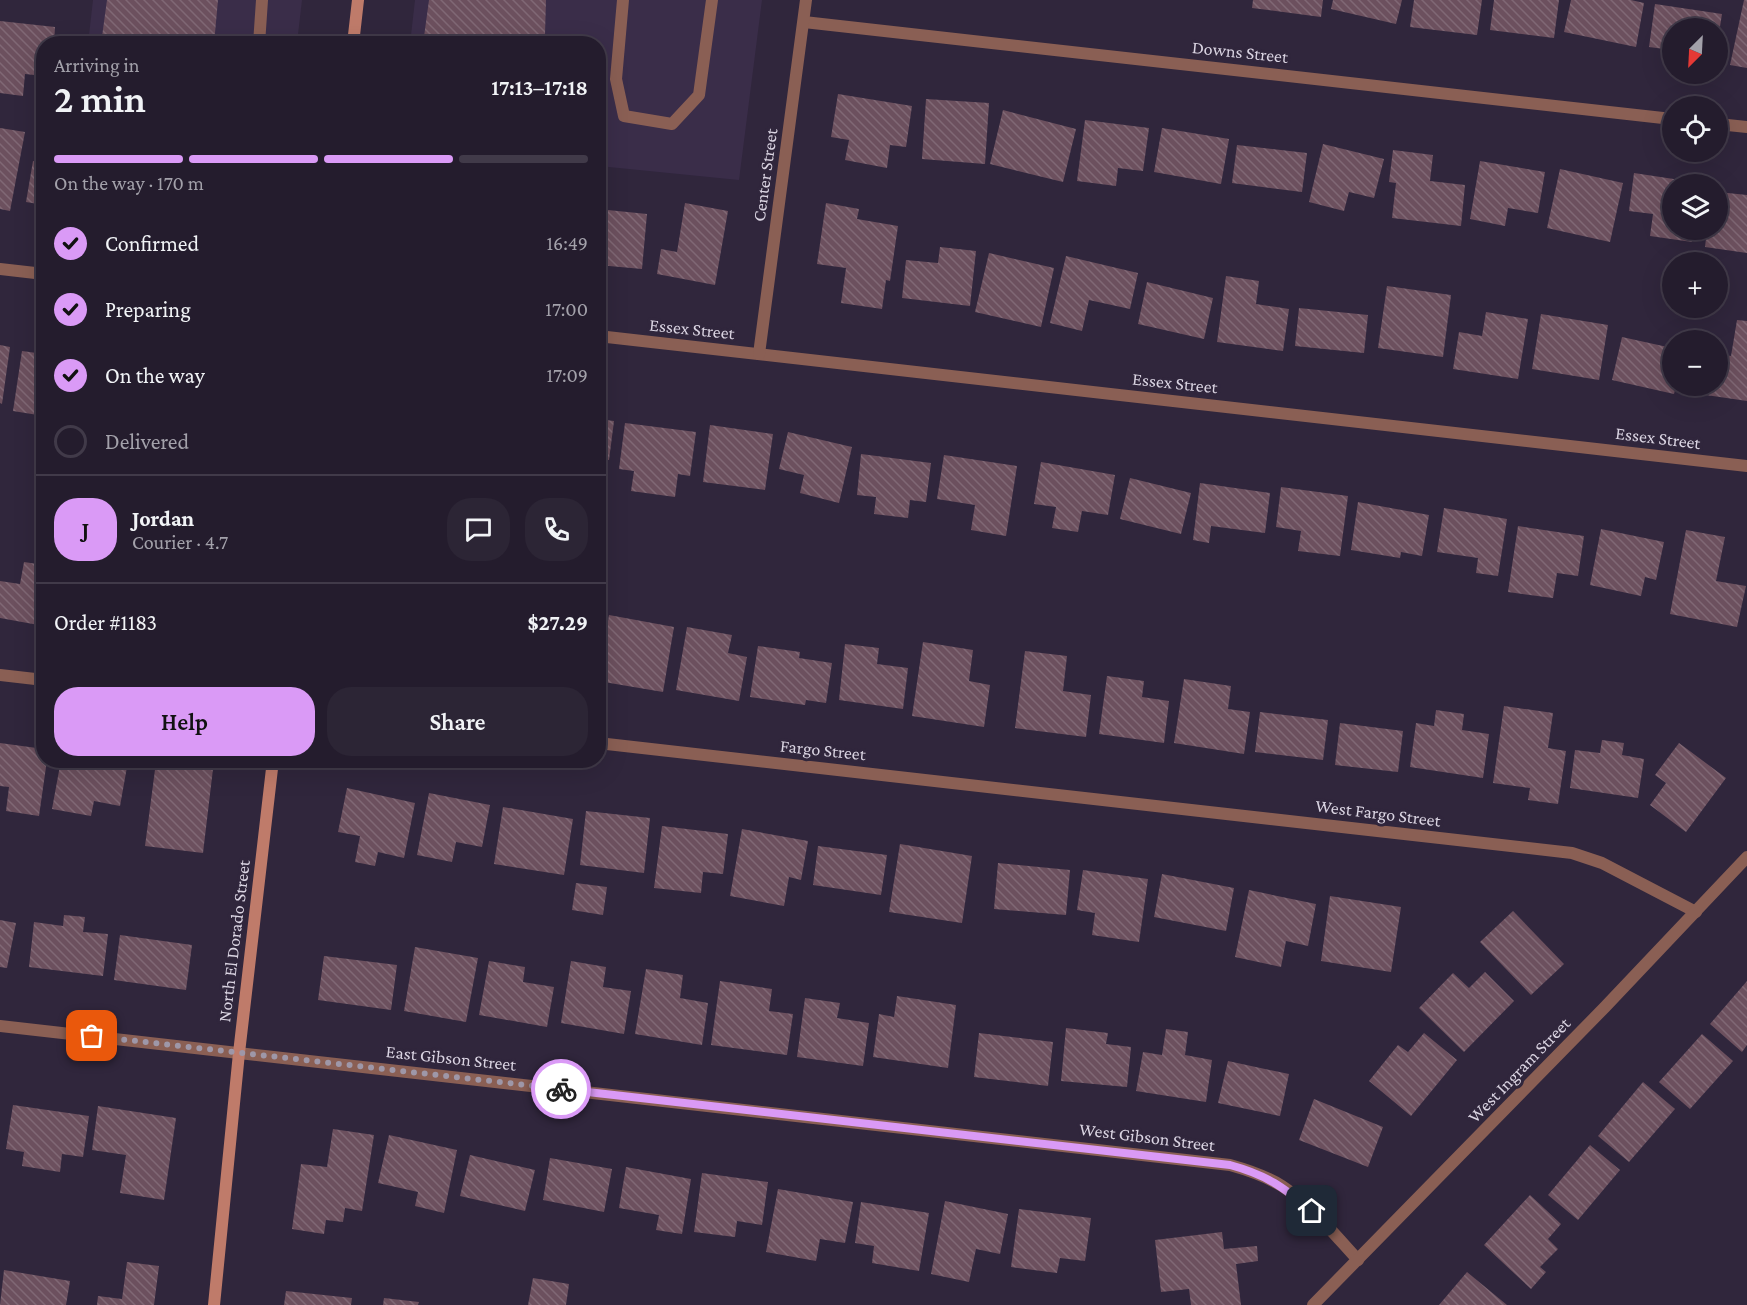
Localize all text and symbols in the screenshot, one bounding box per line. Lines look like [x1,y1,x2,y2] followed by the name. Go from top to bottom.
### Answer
[1662,18,1728,84] north arrow
[1662,18,1728,396] map controls
[1191,37,1290,67] street label: Downs Street
[54,54,139,76] text: Arriving in
[491,75,588,100] text: 17:13–17:18
[54,77,146,120] text: 2 min
[1662,96,1728,162] button: locate
[749,126,782,223] street label: Center Street
[54,172,204,194] text: On the way · 170 m
[1662,174,1728,240] button: layers
[54,227,87,260] icon: check
[105,231,199,256] text: Confirmed
[546,232,588,254] text: 16:49
[1662,252,1728,318] button: +
[54,293,87,326] icon: check
[105,297,191,322] text: Preparing
[545,298,588,320] text: 17:00
[648,315,737,344] street label: Essex Street
[1662,330,1728,396] button: −
[54,359,87,392] icon: check
[105,363,205,388] text: On the way
[546,364,588,386] text: 17:09
[1131,369,1220,398] street label: Essex Street
[1614,423,1703,453] street label: Essex Street
[105,429,189,454] text: Delivered
[447,498,510,561] button: chat
[525,498,588,561] button: phone
[132,506,194,531] text: Jordan
[82,517,89,542] text: J
[132,531,228,553] text: Courier · 4.7
[54,610,157,635] text: Order #1183
[527,610,588,635] text: $27.29
[54,687,315,756] button: Help
[327,687,588,756] button: Share
[779,736,868,765] street label: Fargo Street
[1314,795,1443,831] street label: West Fargo Street
[214,858,254,1023] street label: North El Dorado Street
[66,1010,117,1061] pin
[1464,1013,1575,1127] street label: West Ingram Street
[75,1019,108,1052] icon: bag
[385,1041,518,1075] street label: East Gibson Street
[531,1059,591,1119] courier
[545,1073,578,1106] icon: bike
[1078,1119,1217,1155] street label: West Gibson Street
[1286,1185,1337,1236] pin
[1295,1194,1328,1227] icon: home

